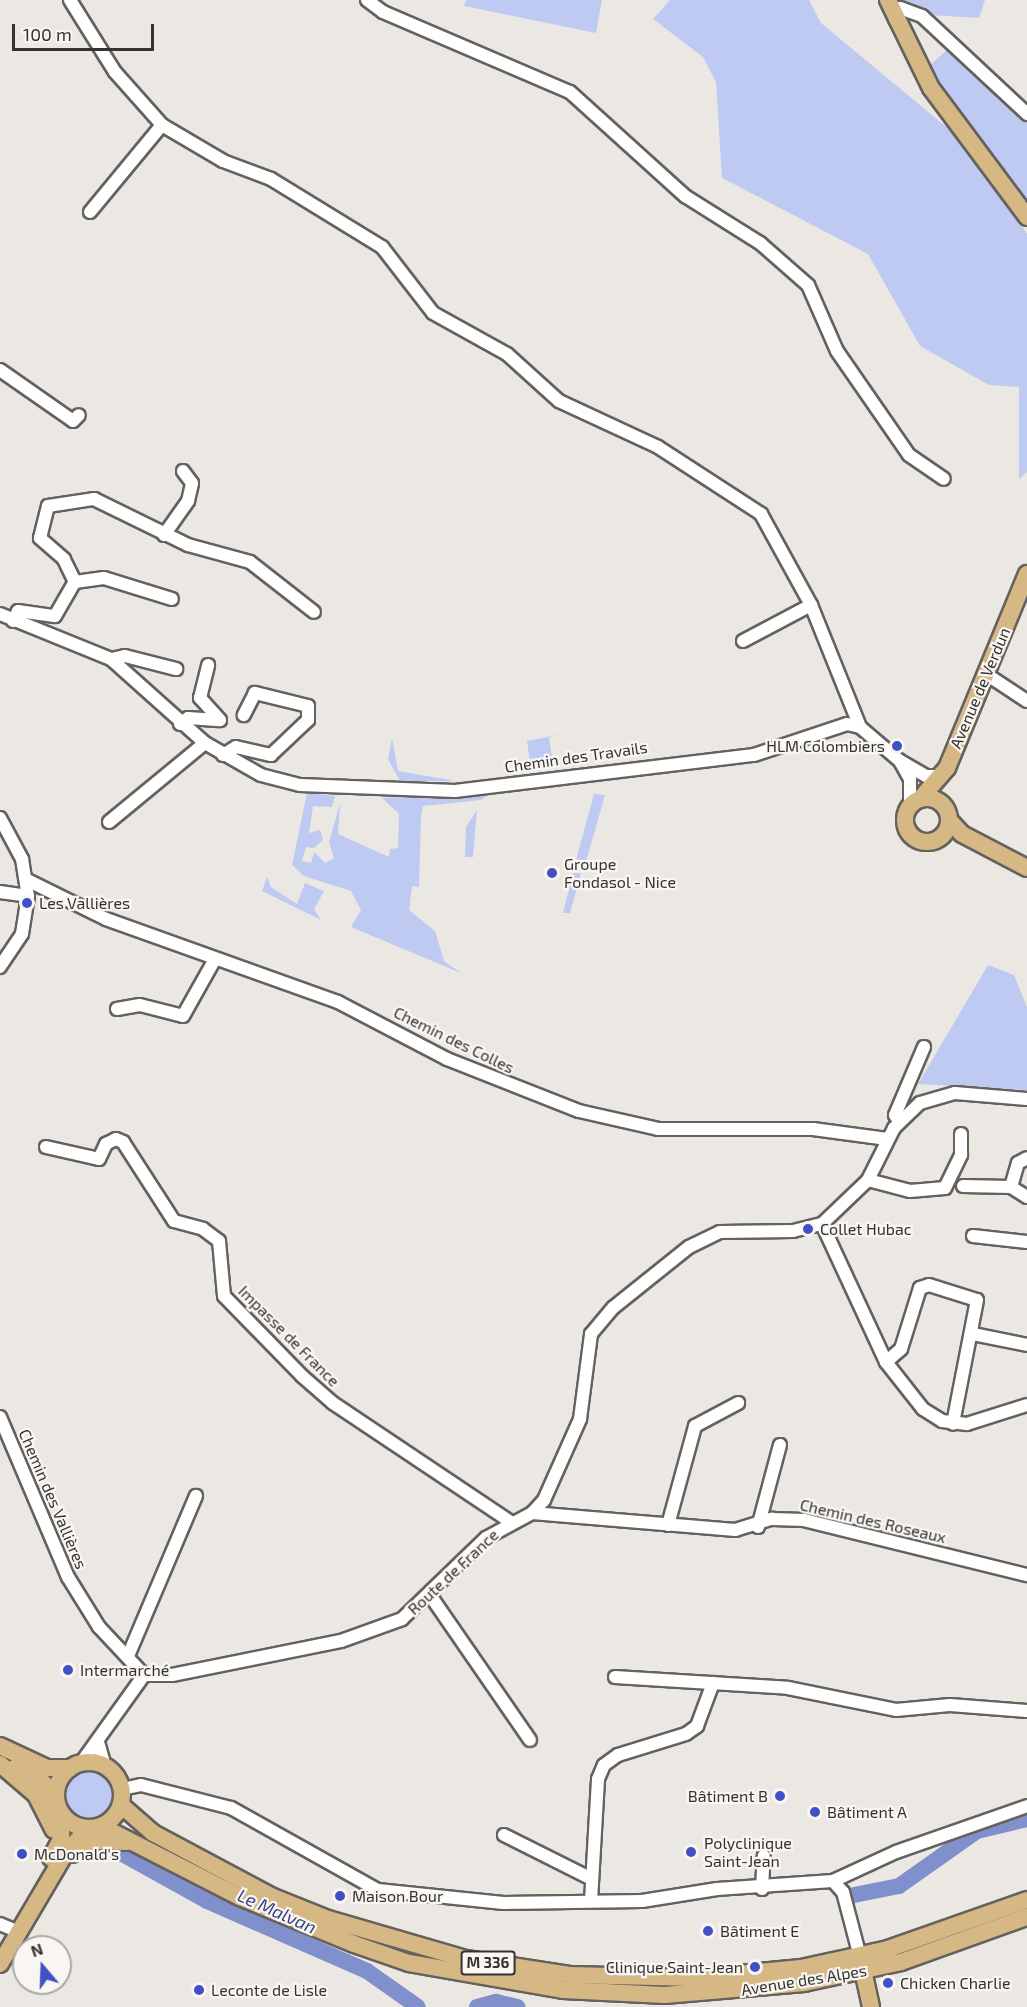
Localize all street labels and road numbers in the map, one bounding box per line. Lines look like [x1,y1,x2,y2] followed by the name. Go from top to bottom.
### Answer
[946,624,1014,752] street label: Avenue de Verdun
[503,737,649,777] street label: Chemin des Travails
[391,1002,517,1078] street label: Chemin des Colles
[234,1281,344,1391] street label: Impasse de France
[15,1426,91,1572] street label: Chemin des Vallières
[798,1495,948,1547] street label: Chemin des Roseaux
[404,1525,502,1619] street label: Route de France
[460,1951,516,1975] road number: M 336
[740,1961,868,1999] street label: Avenue des Alpes

